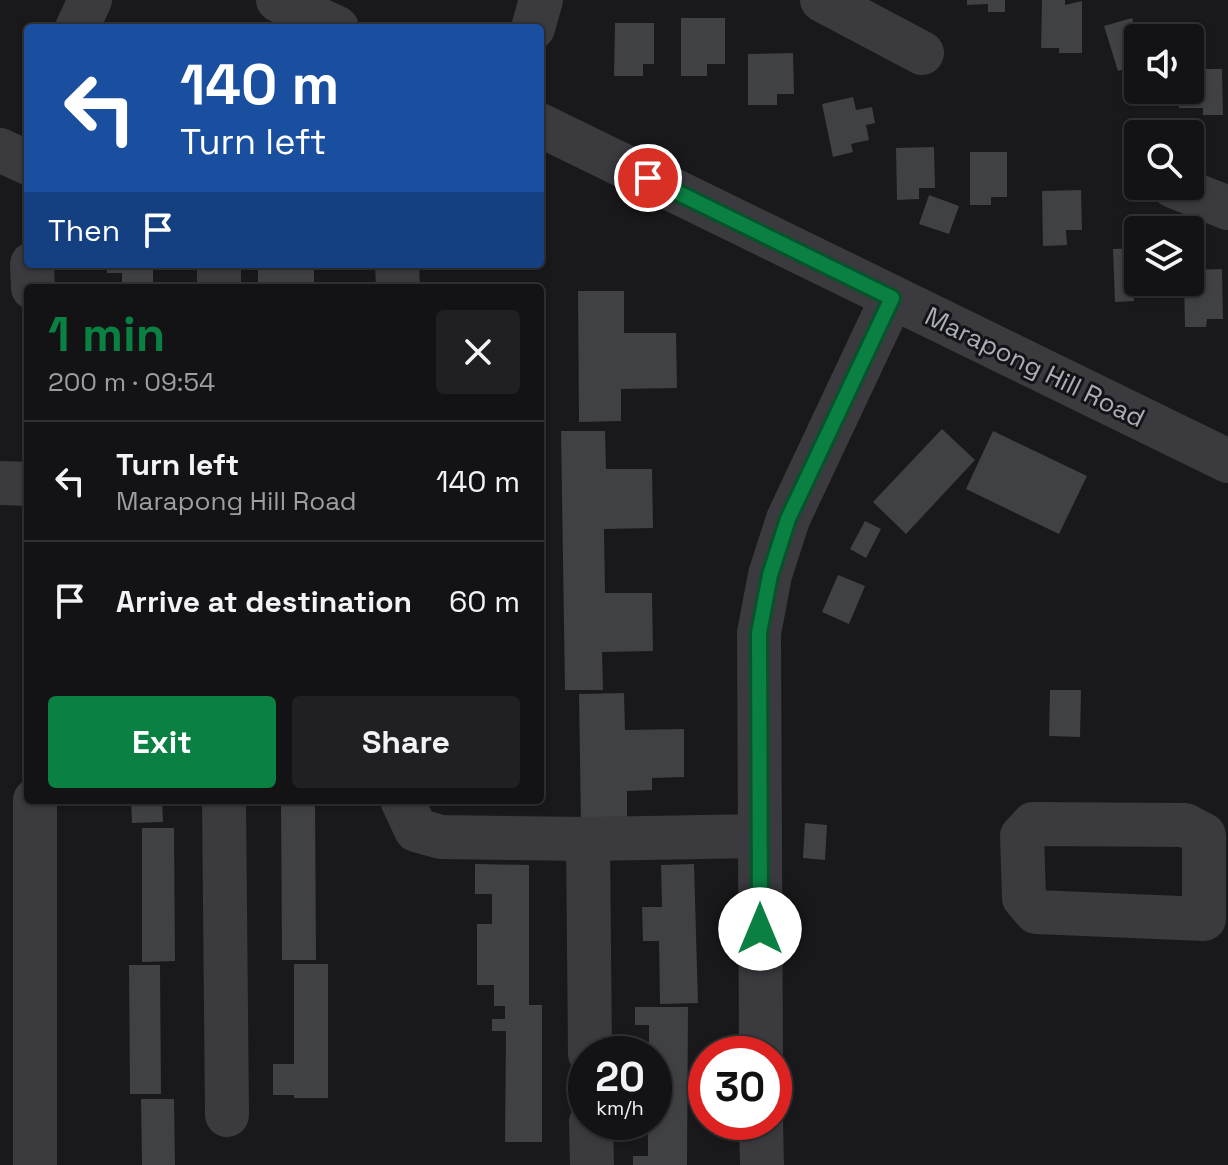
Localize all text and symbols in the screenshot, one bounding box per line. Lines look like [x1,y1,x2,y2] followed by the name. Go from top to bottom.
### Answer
[1124,24,1204,296] map controls
[1124,24,1204,104] button: sound
[180,49,339,120] text: 140 m
[48,56,152,160] icon: left
[180,119,327,165] text: Turn left
[1124,120,1204,200] button: search
[614,144,682,212] pin
[626,156,670,200] icon: arrive
[136,208,180,252] icon: arrive
[48,211,120,250] text: Then
[1124,216,1204,296] button: layers
[919,299,1151,435] street label: Marapong Hill Road
[48,304,165,365] text: 1 min
[436,310,520,394] button: close
[48,365,215,399] text: 200 m · 09:54
[116,445,239,484] text: Turn left
[48,459,92,503] icon: left
[436,462,520,501] text: 140 m
[116,484,357,518] text: Marapong Hill Road
[48,579,92,623] icon: arrive
[116,582,412,621] text: Arrive at destination
[449,582,520,621] text: 60 m
[48,696,276,788] button: Exit
[292,696,520,788] button: Share
[718,887,802,971] position arrow
[688,1036,792,1140] speed limit sign: 30
[595,1052,645,1103] text: 20
[596,1095,644,1121] text: km/h

